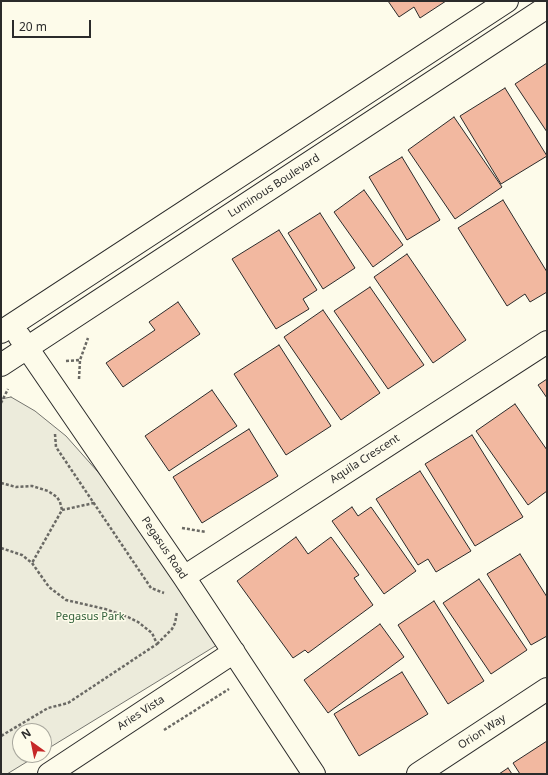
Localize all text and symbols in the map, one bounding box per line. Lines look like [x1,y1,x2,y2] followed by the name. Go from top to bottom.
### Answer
[14,12,93,38] scale bar
[19,18,47,35] text: 20 m
[226,152,322,220] street label: Luminous Boulevard
[328,432,402,486] street label: Aquila Crescent
[138,514,190,582] street label: Pegasus Road
[55,610,125,624] park label: Pegasus Park
[115,693,167,733] street label: Aries Vista
[456,712,508,752] street label: Orion Way
[12,723,52,763] north arrow
[18,725,34,742] text: N

